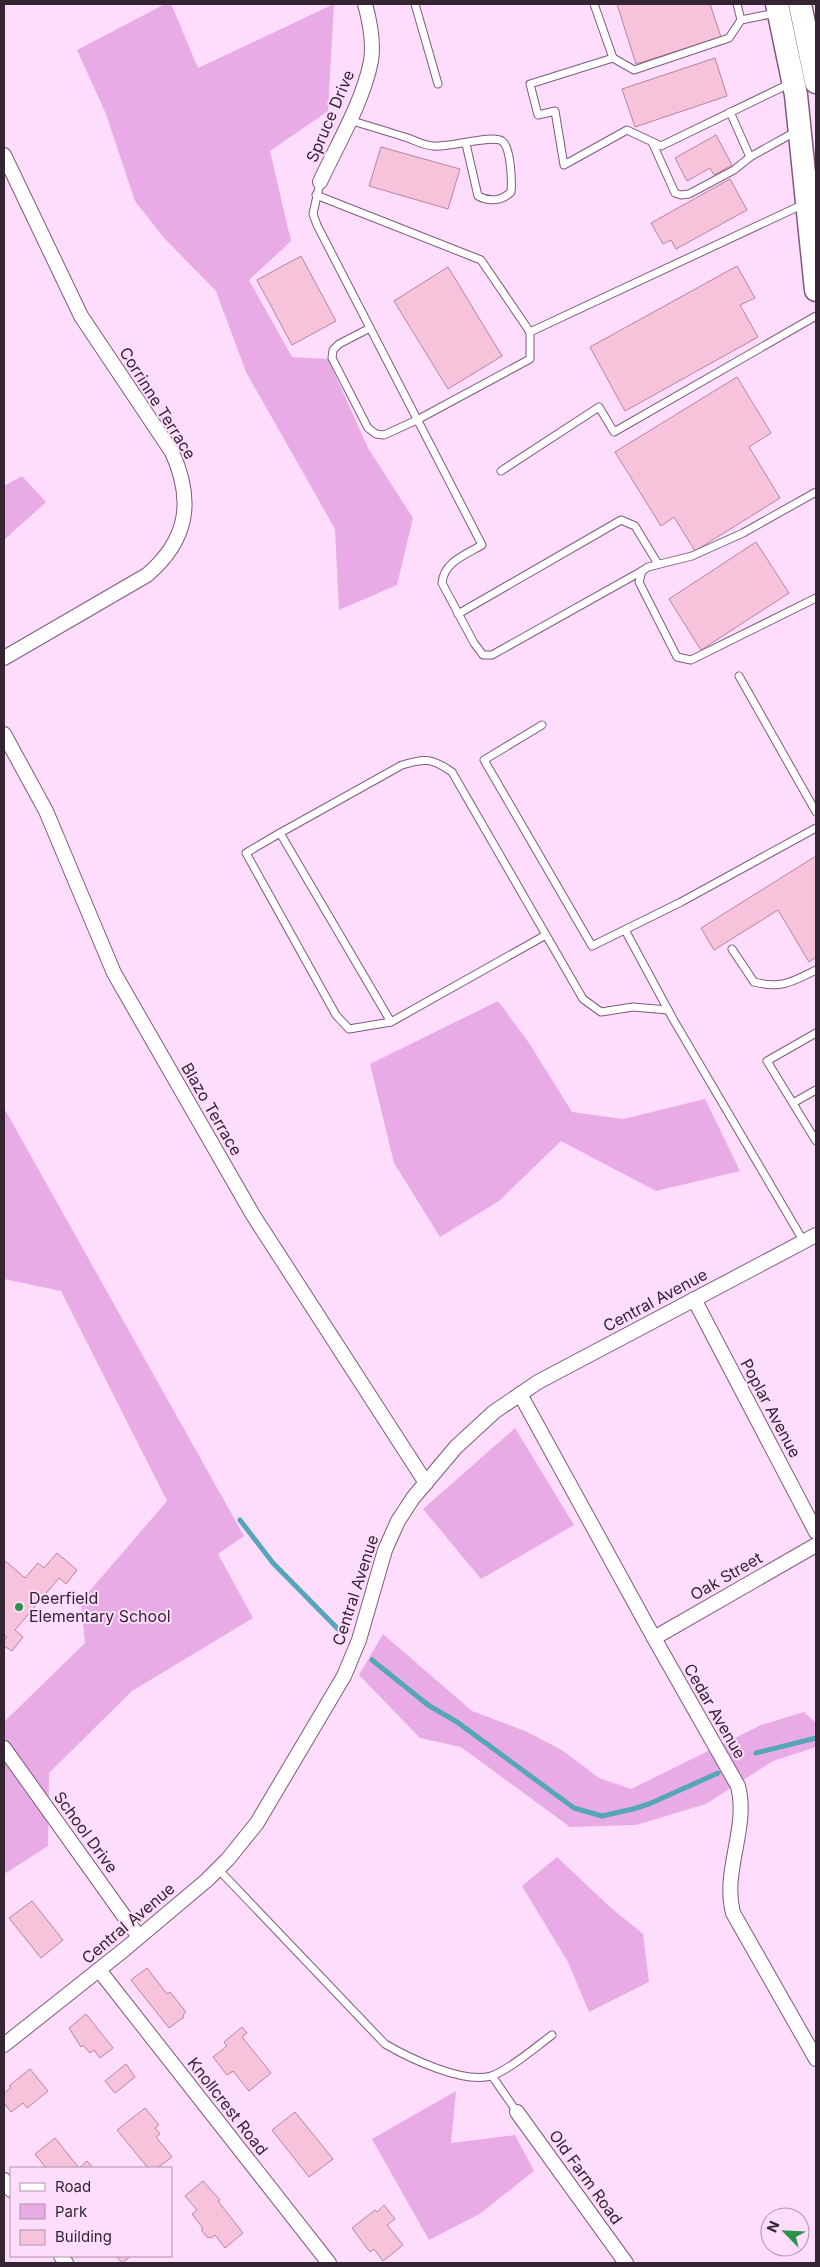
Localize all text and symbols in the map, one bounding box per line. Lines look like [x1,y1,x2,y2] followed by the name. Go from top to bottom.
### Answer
[302,67,358,165] street label: Spruce Drive
[115,343,201,463] street label: Corrinne Terrace
[177,1059,247,1159] street label: Blazo Terrace
[599,1264,711,1336] street label: Central Avenue
[737,1355,805,1461] street label: Poplar Avenue
[328,1532,382,1648] street label: Central Avenue
[687,1547,765,1605] street label: Oak Street
[29,1588,171,1626] place label: Deerfield Elementary School
[13,1601,25,1613] marker: Deerfield Elementary School
[680,1660,750,1762] street label: Cedar Avenue
[50,1787,122,1877] street label: School Drive
[77,1878,179,1968] street label: Central Avenue
[184,2053,272,2159] street label: Knollcrest Road
[545,2126,627,2228] street label: Old Farm Road
[10,2167,172,2257] legend
[55,2177,91,2196] text: Road
[55,2202,88,2221] text: Park
[760,2207,810,2257] north arrow
[763,2218,783,2235] text: N
[55,2227,112,2246] text: Building

